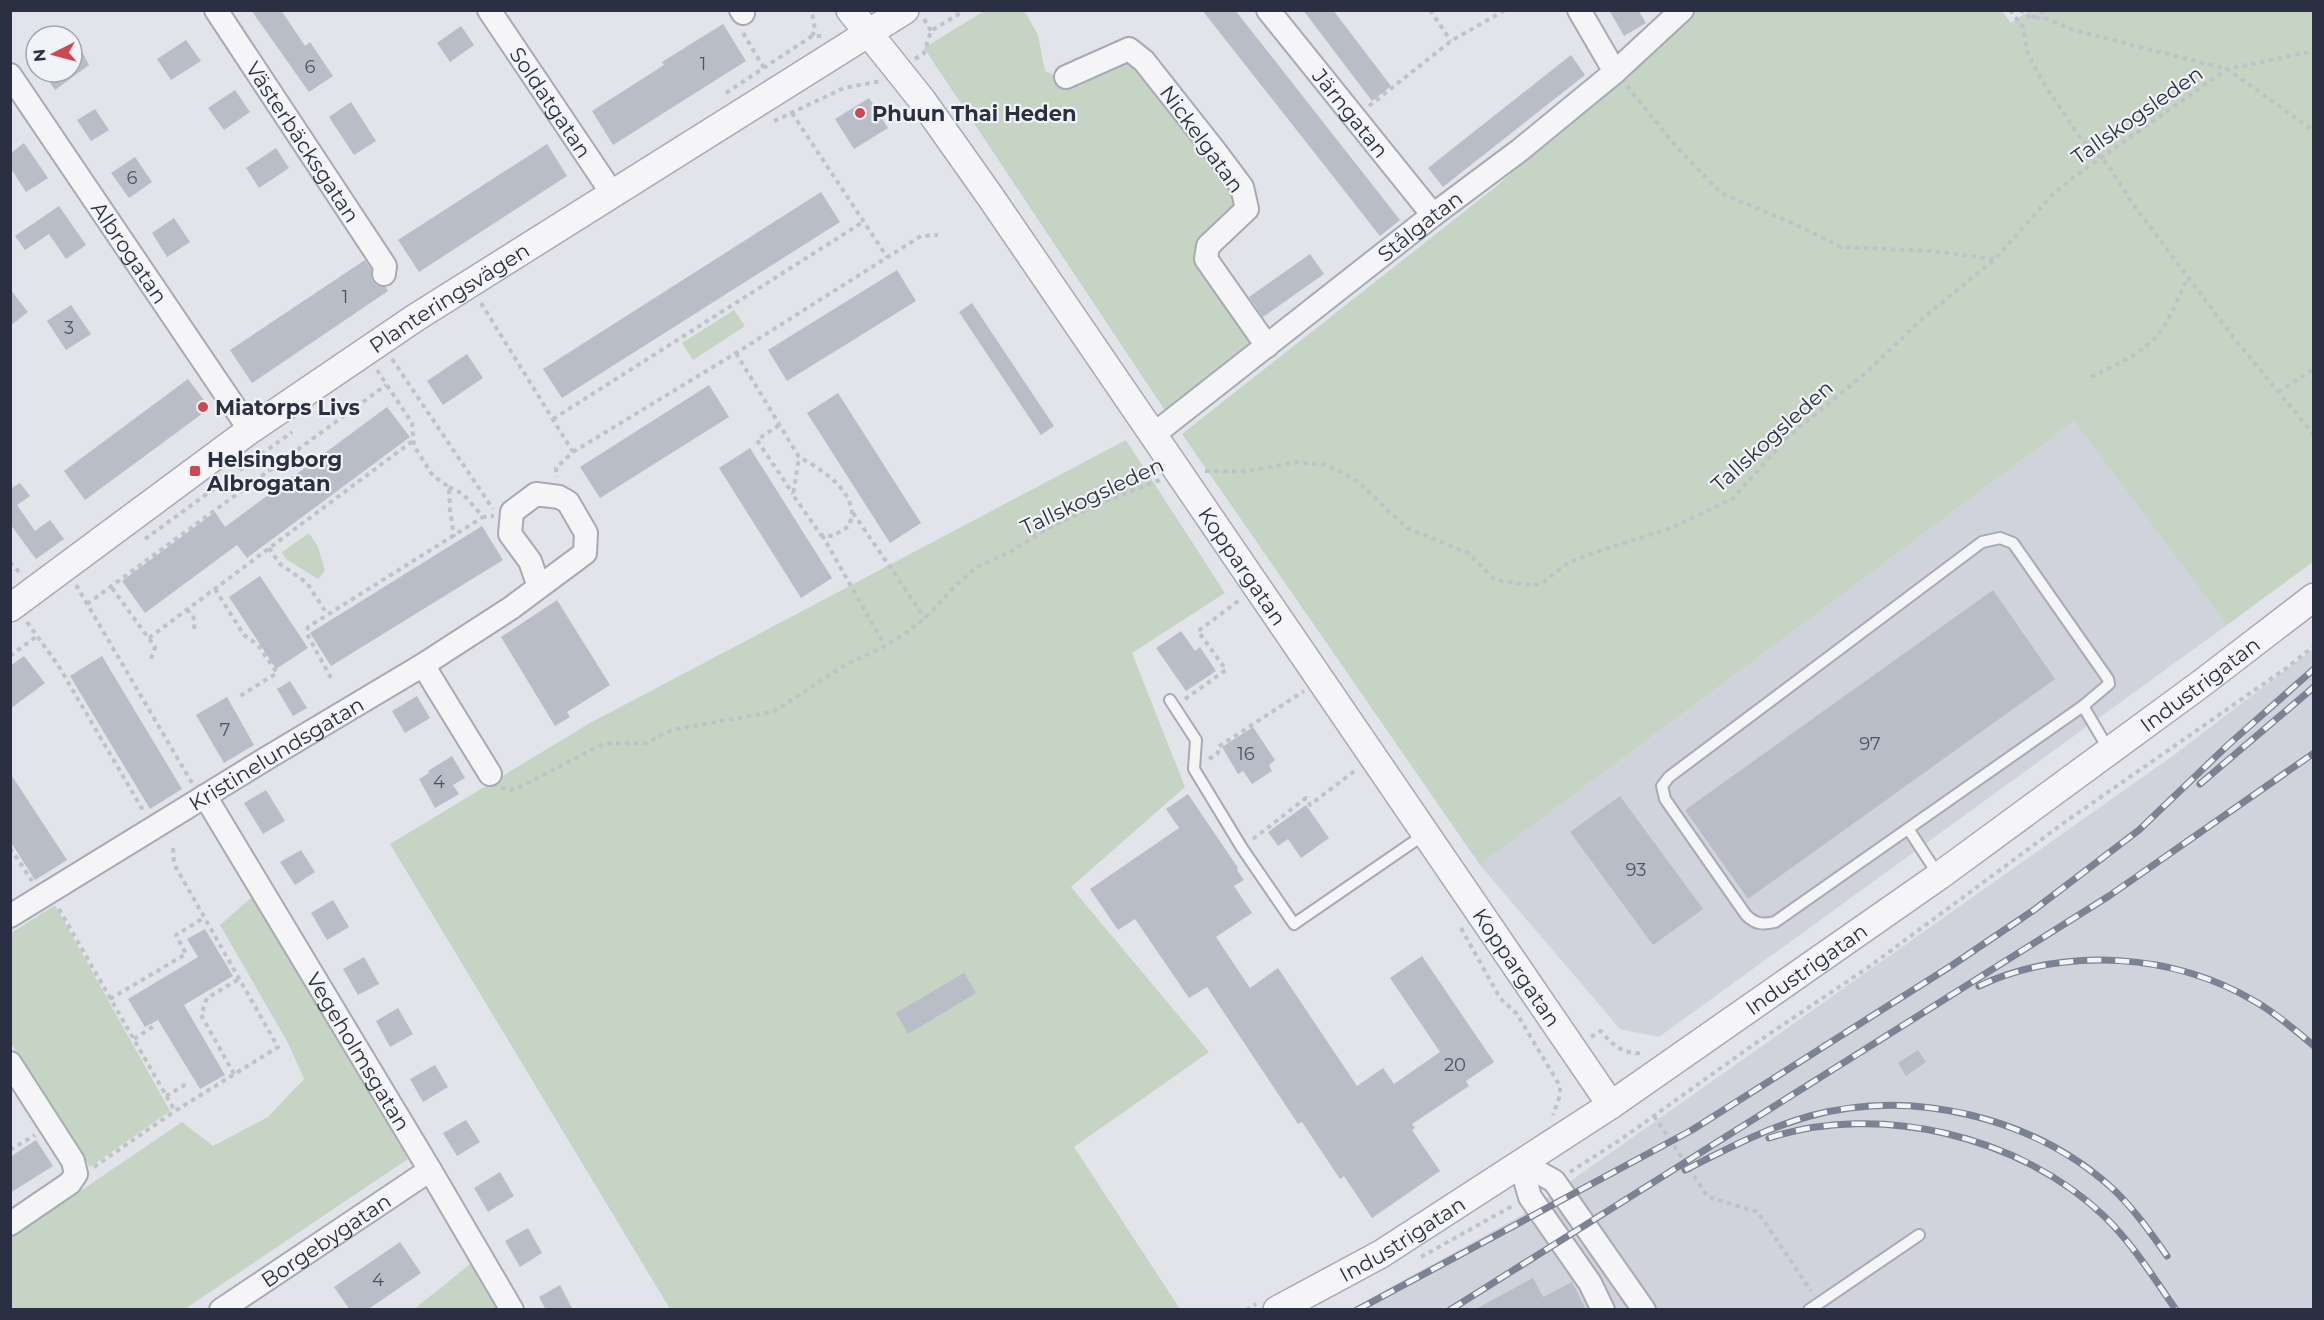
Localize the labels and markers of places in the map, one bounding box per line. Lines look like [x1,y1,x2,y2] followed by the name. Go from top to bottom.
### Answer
[872,101,1076,126] place label: Phuun Thai Heden
[853,106,867,120] marker: Phuun Thai Heden
[215,395,360,420] place label: Miatorps Livs
[196,400,210,414] marker: Miatorps Livs
[206,447,342,496] place label: Helsingborg Albrogatan
[188,464,202,478] marker: Helsingborg Albrogatan

